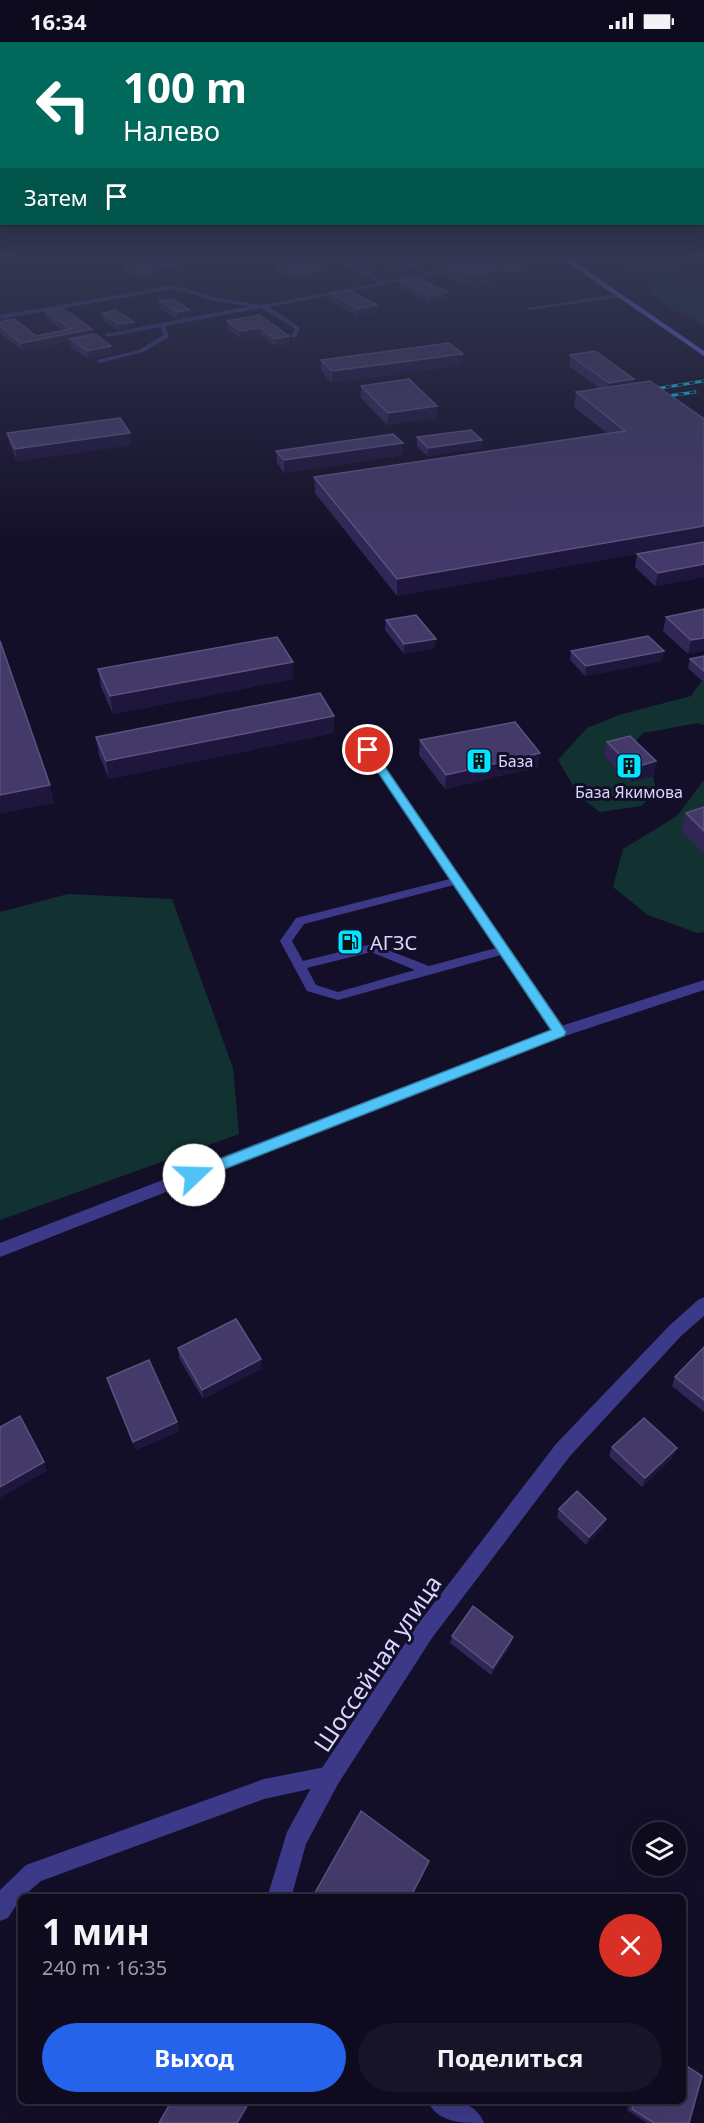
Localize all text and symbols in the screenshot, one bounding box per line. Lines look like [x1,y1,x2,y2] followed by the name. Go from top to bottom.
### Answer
[30,6,87,36] text: 16:34
[123,58,247,115] text: 100 m
[24,66,102,144] icon: left
[123,112,220,149] text: Налево
[100,180,133,213] icon: arrive
[24,182,88,212] text: Затем
[342,724,393,775] pin
[351,733,384,766] icon: arrive
[464,746,494,776] building icon: База
[498,750,533,772] place label: База
[614,751,644,781] building icon: База Якимова
[575,781,683,803] place label: База Якимова
[335,927,365,957] fuel station icon: АГЗС
[370,929,417,956] place label: АГЗС
[162,1143,226,1207] position arrow
[306,1568,448,1758] street label: Шоссейная улица
[632,1822,686,1876] map controls
[632,1822,686,1876] button: layers
[42,1907,150,1956] text: 1 мин
[599,1914,662,1977] button: close
[42,1954,167,1981] text: 240 m · 16:35
[42,2023,346,2092] button: Выход
[358,2023,662,2092] button: Поделиться

